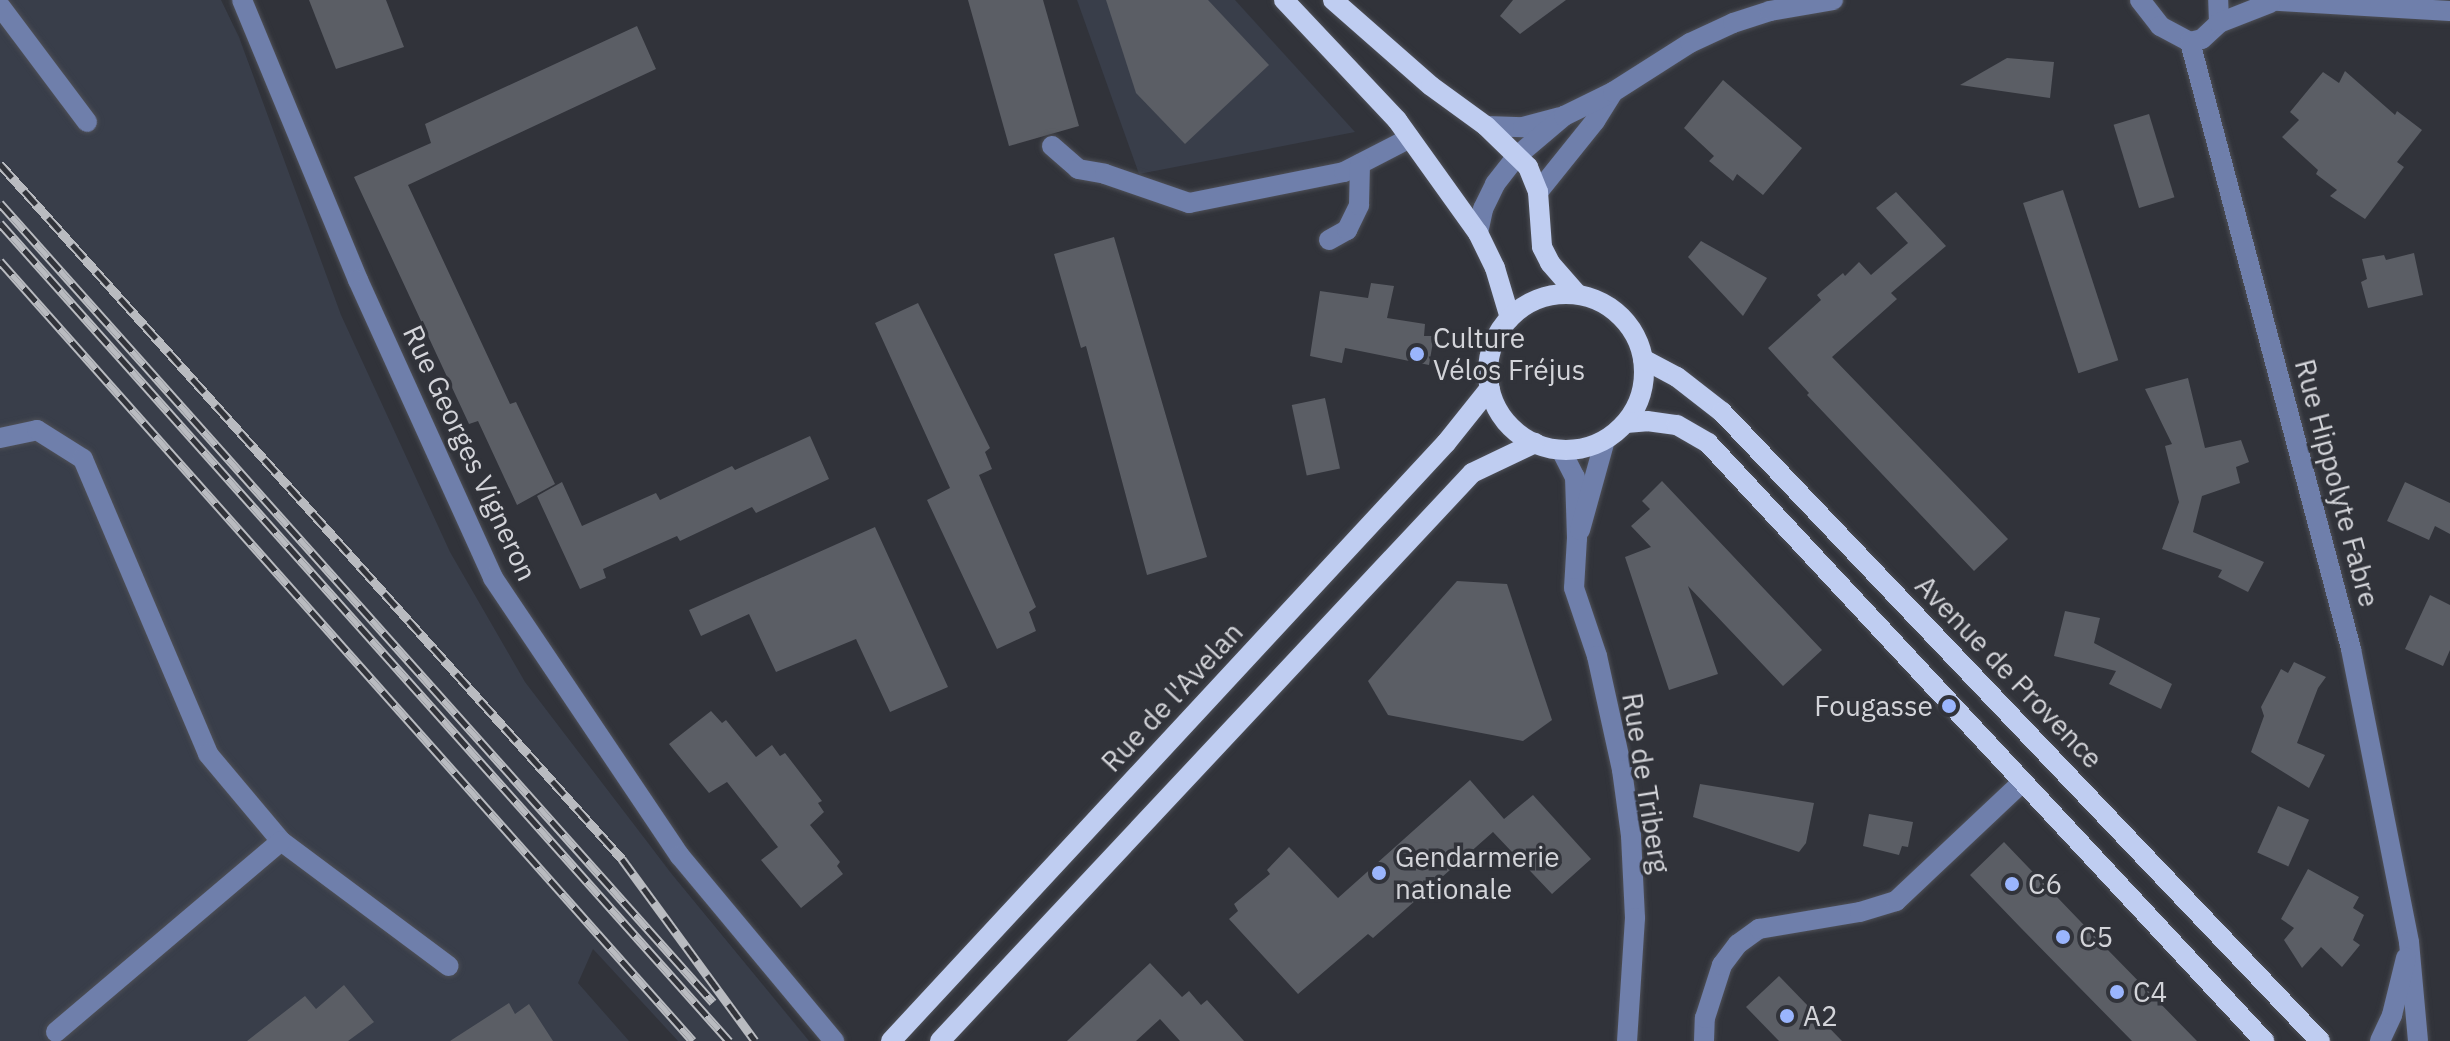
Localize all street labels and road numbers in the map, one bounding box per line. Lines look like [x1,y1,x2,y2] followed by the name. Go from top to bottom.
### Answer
[396,320,544,586] street label: Rue Georges Vigneron
[2288,355,2386,611] street label: Rue Hippolyte Fabre
[1908,569,2110,775] street label: Avenue de Provence
[1094,615,1250,779] street label: Rue de l'Avelan
[1615,690,1677,876] street label: Rue de Triberg

